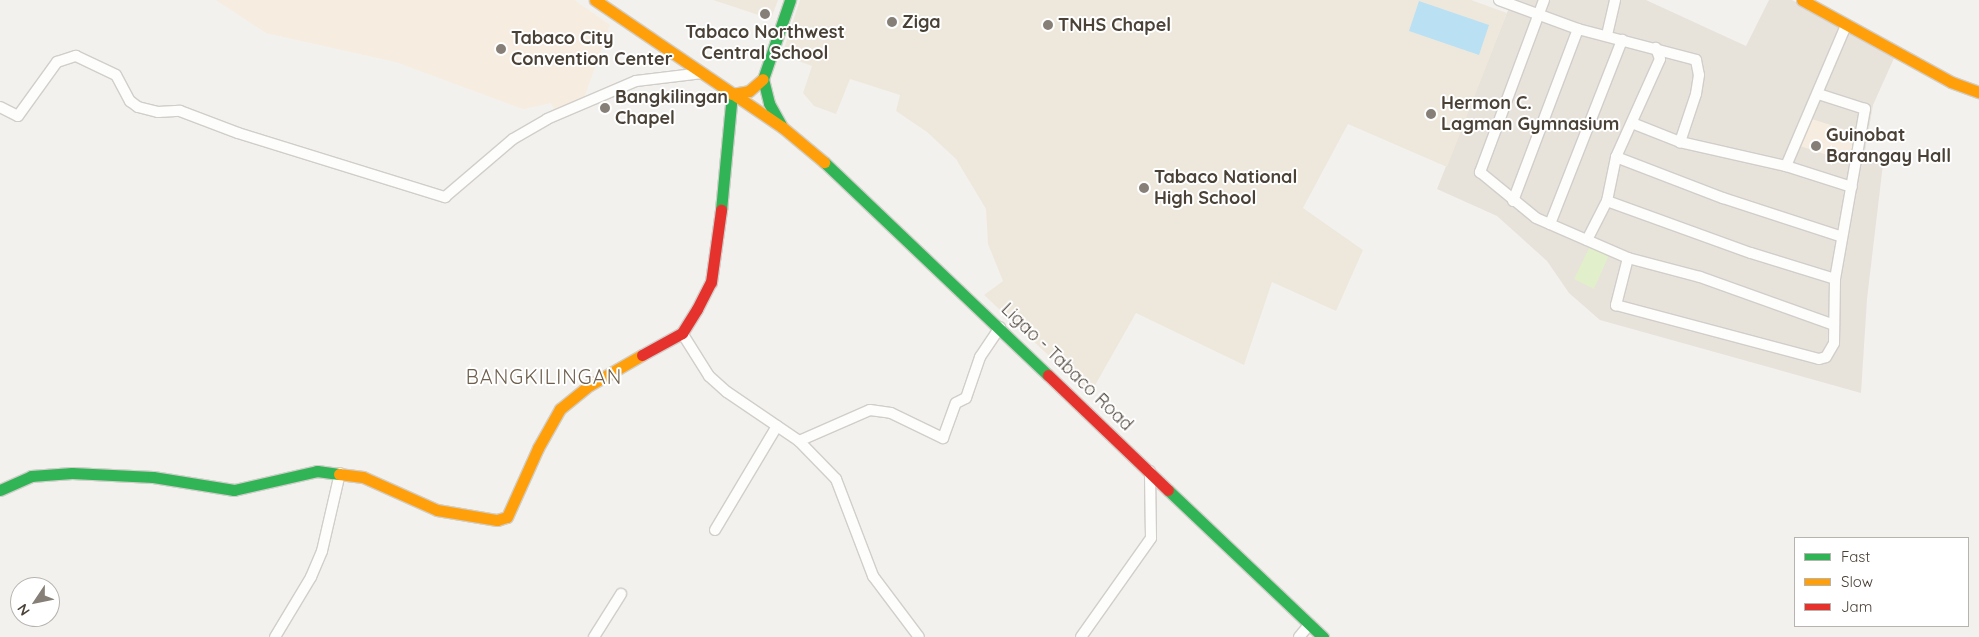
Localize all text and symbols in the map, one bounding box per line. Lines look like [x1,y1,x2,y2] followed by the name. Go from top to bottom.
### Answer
[759,8,771,20] marker: Tabaco Northwest Central School
[902,11,941,33] place label: Ziga
[1058,14,1171,36] place label: TNHS Chapel
[886,16,898,28] marker: Ziga
[1042,19,1054,31] marker: TNHS Chapel
[685,22,845,64] place label: Tabaco Northwest Central School
[511,28,672,70] place label: Tabaco City Convention Center
[495,43,507,55] marker: Tabaco City Convention Center
[615,87,728,130] place label: Bangkilingan Chapel
[1441,93,1619,136] place label: Hermon C. Lagman Gymnasium
[599,102,611,114] marker: Bangkilingan Chapel
[1425,108,1437,120] marker: Hermon C. Lagman Gymnasium
[1826,125,1951,168] place label: Guinobat Barangay Hall
[1810,140,1822,152] marker: Guinobat Barangay Hall
[1154,167,1297,210] place label: Tabaco National High School
[1138,182,1150,194] marker: Tabaco National High School
[997,299,1137,435] street label: Ligao - Tabaco Road
[464,364,624,388] district label: BANGKILINGAN
[1794,537,1969,627] legend
[1841,547,1870,566] text: Fast
[1841,572,1873,591] text: Slow
[10,577,60,627] north arrow
[1841,597,1872,616] text: Jam
[13,601,34,619] text: N

